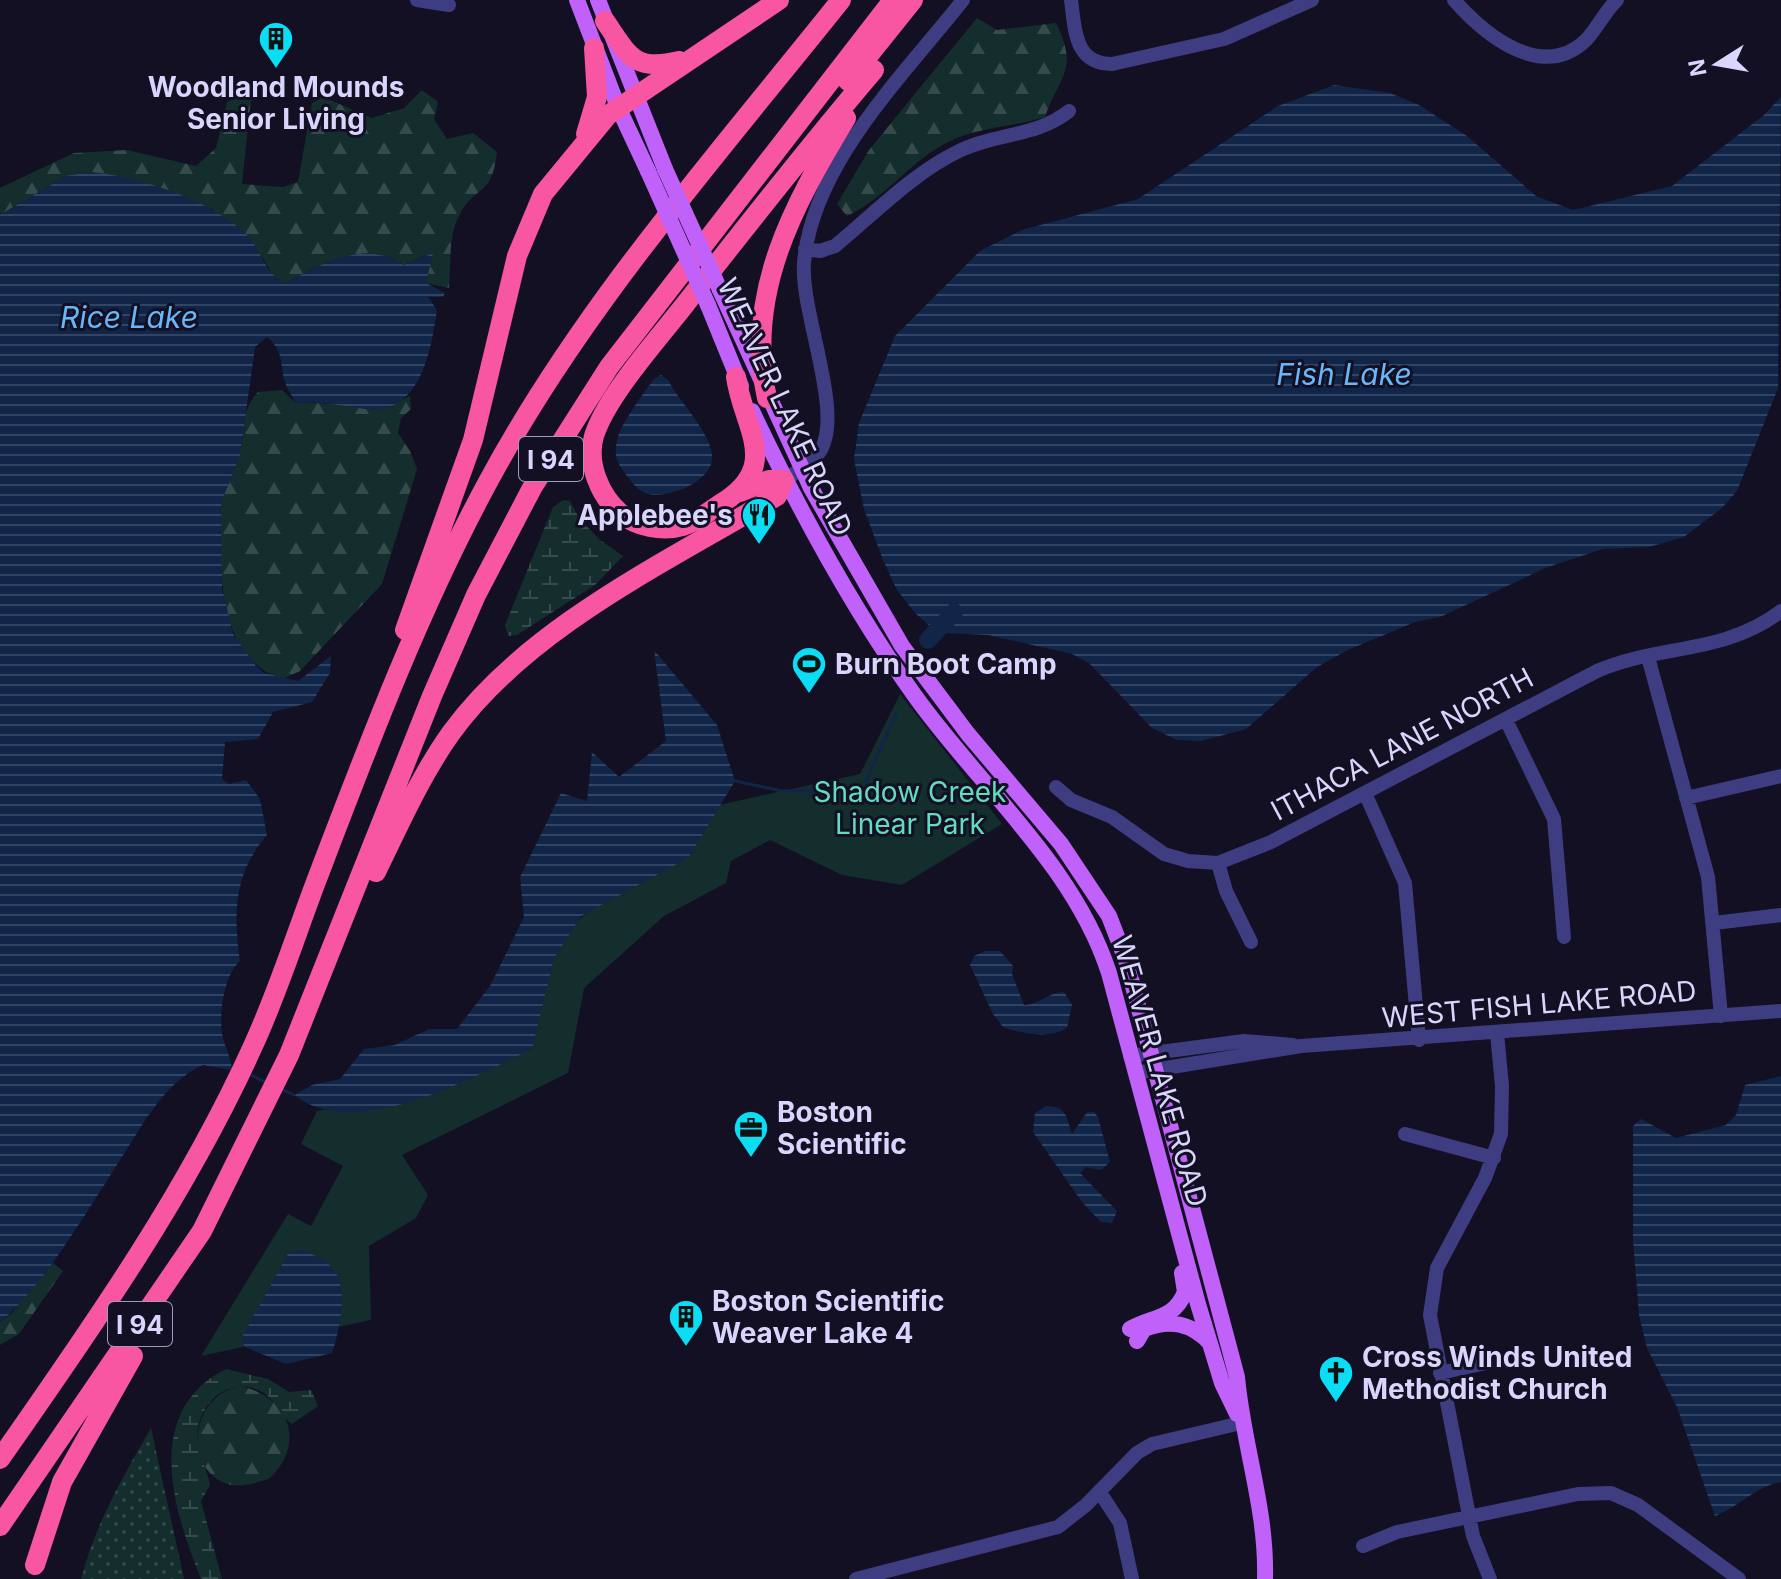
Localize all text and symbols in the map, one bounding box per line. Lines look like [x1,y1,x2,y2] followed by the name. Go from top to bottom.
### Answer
[257,20,295,70] building icon: Woodland Mounds Senior Living
[1677,24,1757,104] north arrow
[1683,57,1712,79] text: N
[148,70,404,136] place label: Woodland Mounds Senior Living
[710,273,860,541] street label: WEAVER LAKE ROAD
[60,299,198,335] water label: Rice Lake
[1276,356,1412,392] water label: Fish Lake
[519,437,583,481] road number: I 94
[740,496,778,546] restaurant icon: Applebee's
[577,498,733,532] place label: Applebee's
[790,645,828,695] sports icon: Burn Boot Camp
[835,647,1057,681] place label: Burn Boot Camp
[1265,660,1539,828] street label: ITHACA LANE NORTH
[813,775,1007,841] park label: Shadow Creek Linear Park
[1105,931,1215,1211] street label: WEAVER LAKE ROAD
[1380,973,1698,1035] street label: WEST FISH LAKE ROAD
[777,1095,907,1161] place label: Boston Scientific
[732,1109,770,1159] office icon: Boston Scientific
[712,1284,944,1350] place label: Boston Scientific Weaver Lake 4
[667,1298,705,1348] building icon: Boston Scientific Weaver Lake 4
[108,1302,172,1346] road number: I 94
[1362,1340,1632,1406] place label: Cross Winds United Methodist Church
[1317,1354,1355,1404] church icon: Cross Winds United Methodist Church

